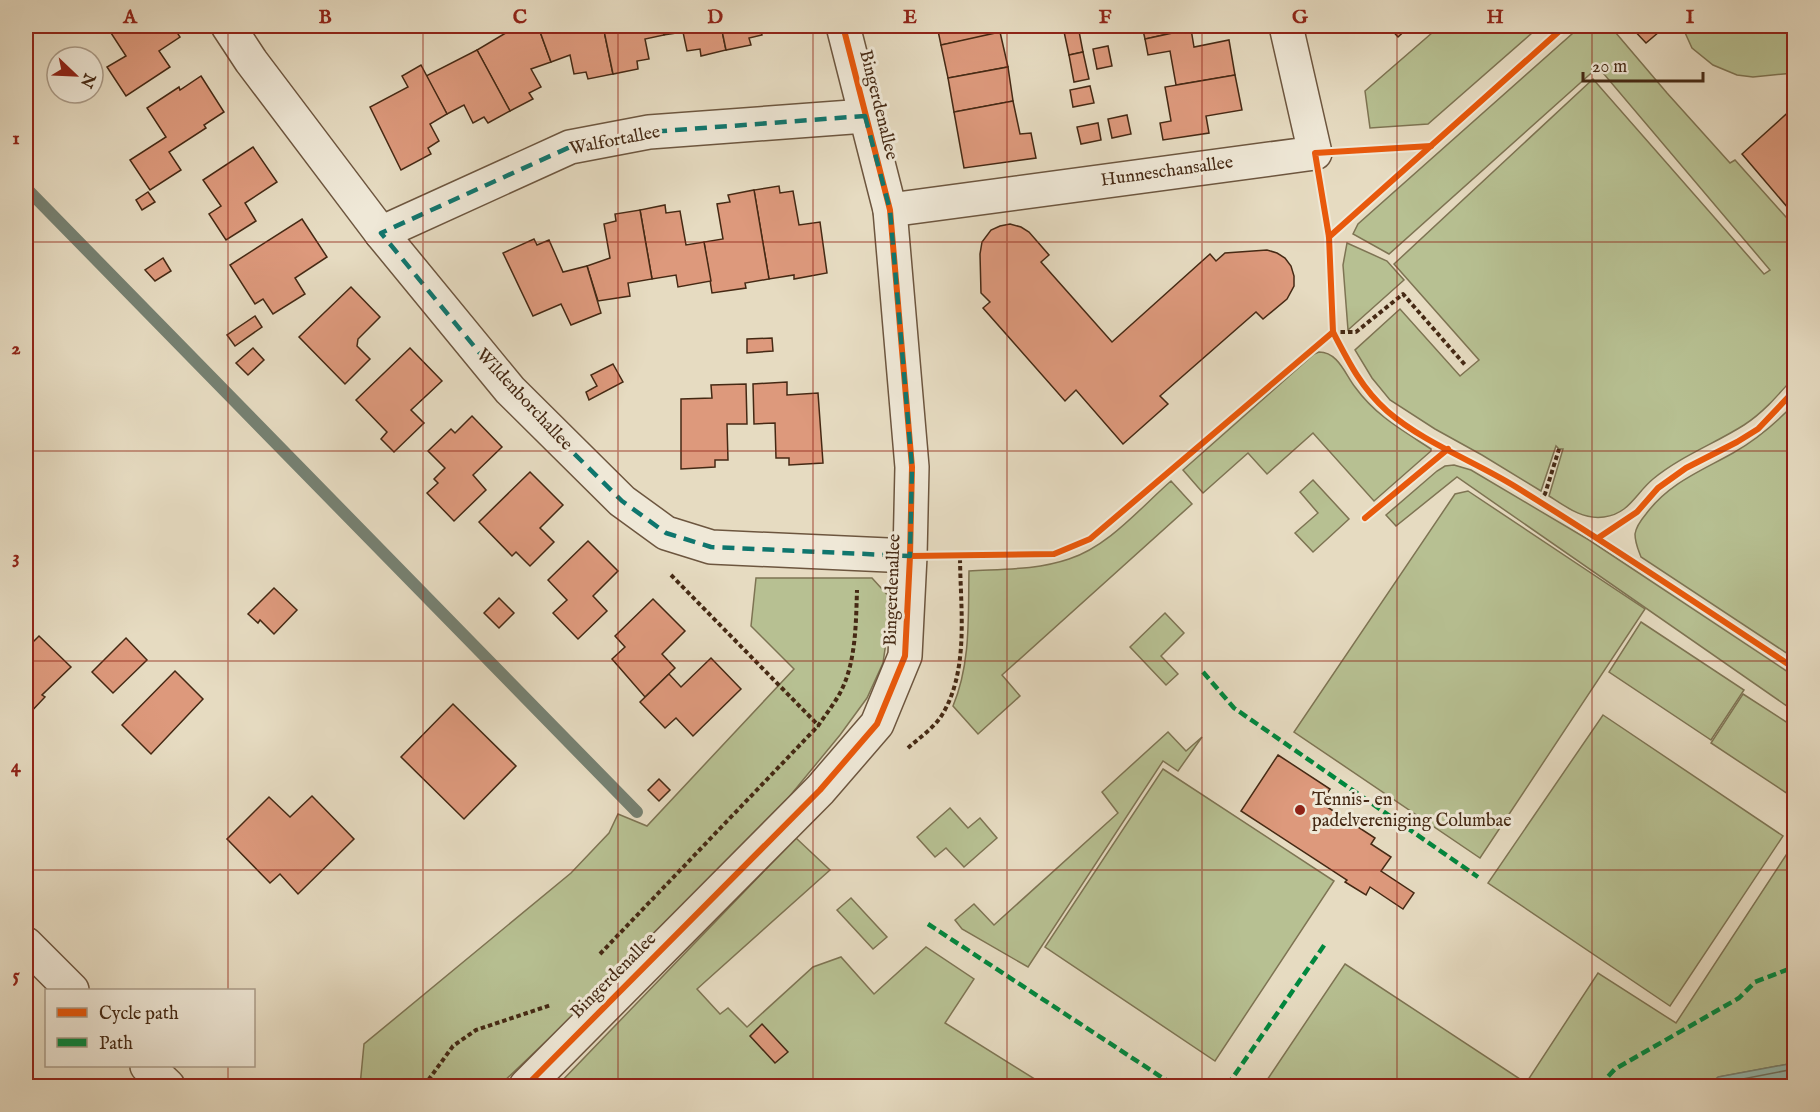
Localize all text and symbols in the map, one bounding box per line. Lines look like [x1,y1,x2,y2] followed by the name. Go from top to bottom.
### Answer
[122,5,138,30] text: A
[318,5,332,30] text: B
[513,5,527,30] text: C
[707,5,723,30] text: D
[903,5,917,30] text: E
[1099,5,1112,30] text: F
[1292,5,1309,30] text: G
[1486,5,1504,30] text: H
[1686,5,1695,30] text: I
[45,45,105,105] north arrow
[1583,45,1703,83] scale bar
[853,48,903,162] street label: Bingerdenallee
[1592,56,1627,79] text: 20 m
[75,69,99,91] text: N
[568,121,662,161] street label: Walfortallee
[12,126,20,151] text: 1
[1099,151,1235,193] street label: Hunneschansallee
[11,336,21,361] text: 2
[471,344,577,456] street label: Wildenborchallee
[880,533,906,647] street label: Bingerdenallee
[12,545,20,570] text: 3
[11,754,22,779] text: 4
[1312,789,1512,833] place label: Tennis- en padelvereniging Columbae
[1293,803,1307,817] marker: Tennis- en padelvereniging Columbae
[566,928,662,1024] street label: Bingerdenallee
[12,963,20,988] text: 5
[45,989,255,1067] legend
[99,1003,179,1026] text: Cycle path
[99,1033,133,1056] text: Path

